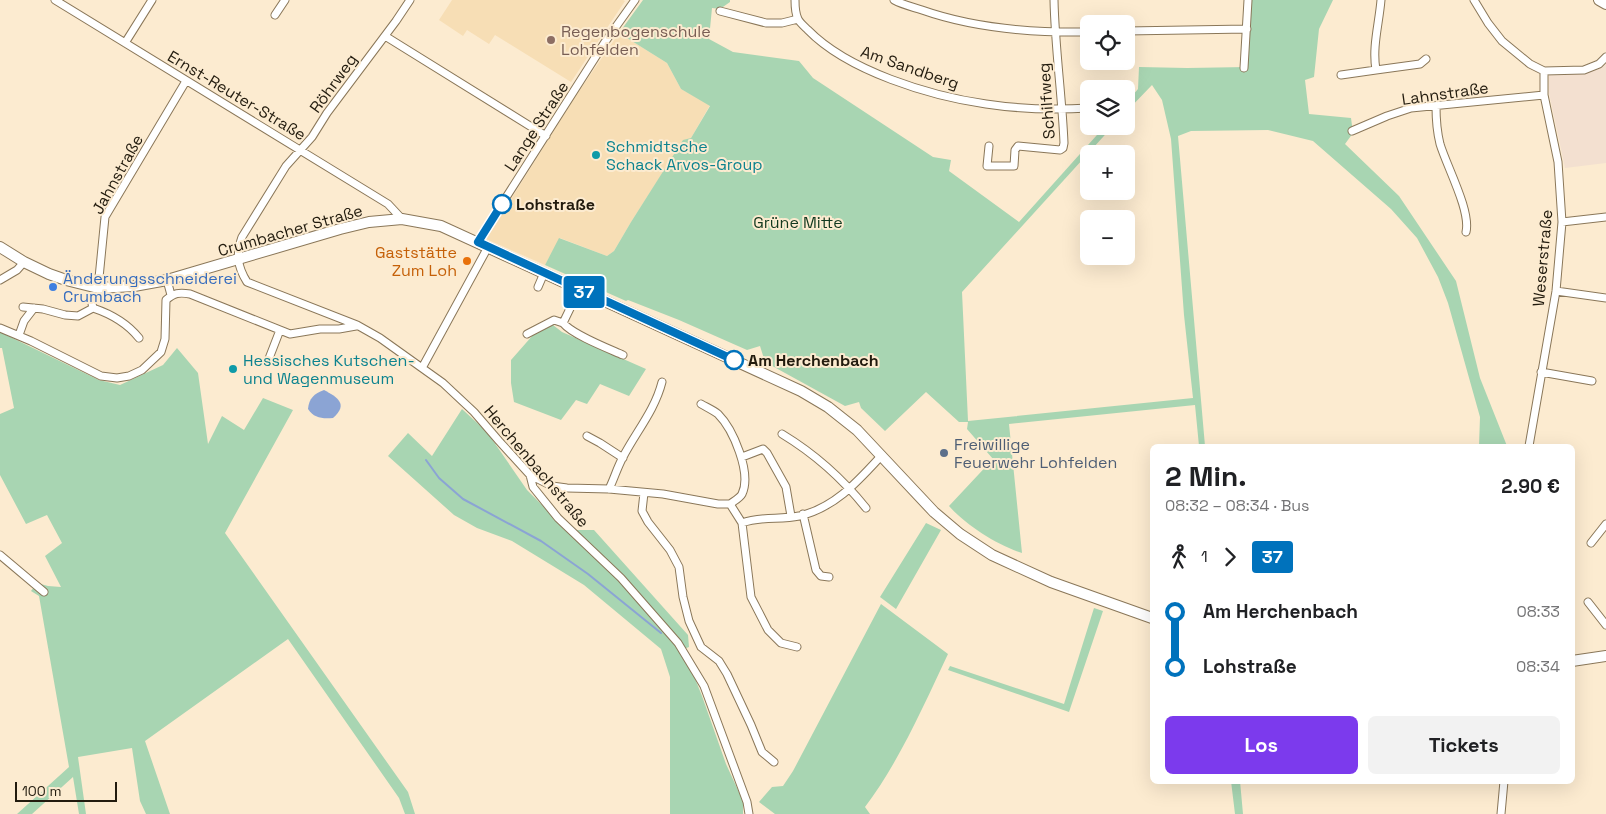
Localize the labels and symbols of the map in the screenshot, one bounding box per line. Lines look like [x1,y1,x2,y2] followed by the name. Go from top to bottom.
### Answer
[561,21,711,60] place label: Regenbogenschule Lohfelden
[545,34,557,46] marker: Regenbogenschule Lohfelden
[858,41,962,94] street label: Am Sandberg
[164,46,310,145] street label: Ernst-Reuter-Straße
[305,50,362,117] street label: Röhrweg
[1033,62,1060,140] street label: Schilfweg
[499,77,573,175] street label: Lange Straße
[1400,77,1490,110] street label: Lahnstraße
[87,131,148,218] street label: Jahnstraße
[606,136,763,175] place label: Schmidtsche Schack Arvos-Group
[590,149,602,161] marker: Schmidtsche Schack Arvos-Group
[492,194,512,214] marker: Lohstraße
[516,194,595,215] place label: Lohstraße
[215,200,365,261] street label: Crumbacher Straße
[1528,209,1557,307] street label: Weserstraße
[753,212,843,233] park label: Grüne Mitte
[375,242,457,281] place label: Gaststätte Zum Loh
[461,255,473,267] marker: Gaststätte Zum Loh
[63,268,237,307] place label: Änderungsschneiderei Crumbach
[562,276,606,308] line badge: 37
[47,281,59,293] marker: Änderungsschneiderei Crumbach
[243,350,415,389] place label: Hessisches Kutschen- und Wagenmuseum
[724,350,744,370] marker: Am Herchenbach
[748,350,879,371] place label: Am Herchenbach
[227,363,239,375] marker: Hessisches Kutschen- und Wagenmuseum
[479,401,594,532] street label: Herchenbachstraße
[954,434,1117,473] place label: Freiwillige Feuerwehr Lohfelden
[938,447,950,459] marker: Freiwillige Feuerwehr Lohfelden
[15,779,118,802] scale bar

